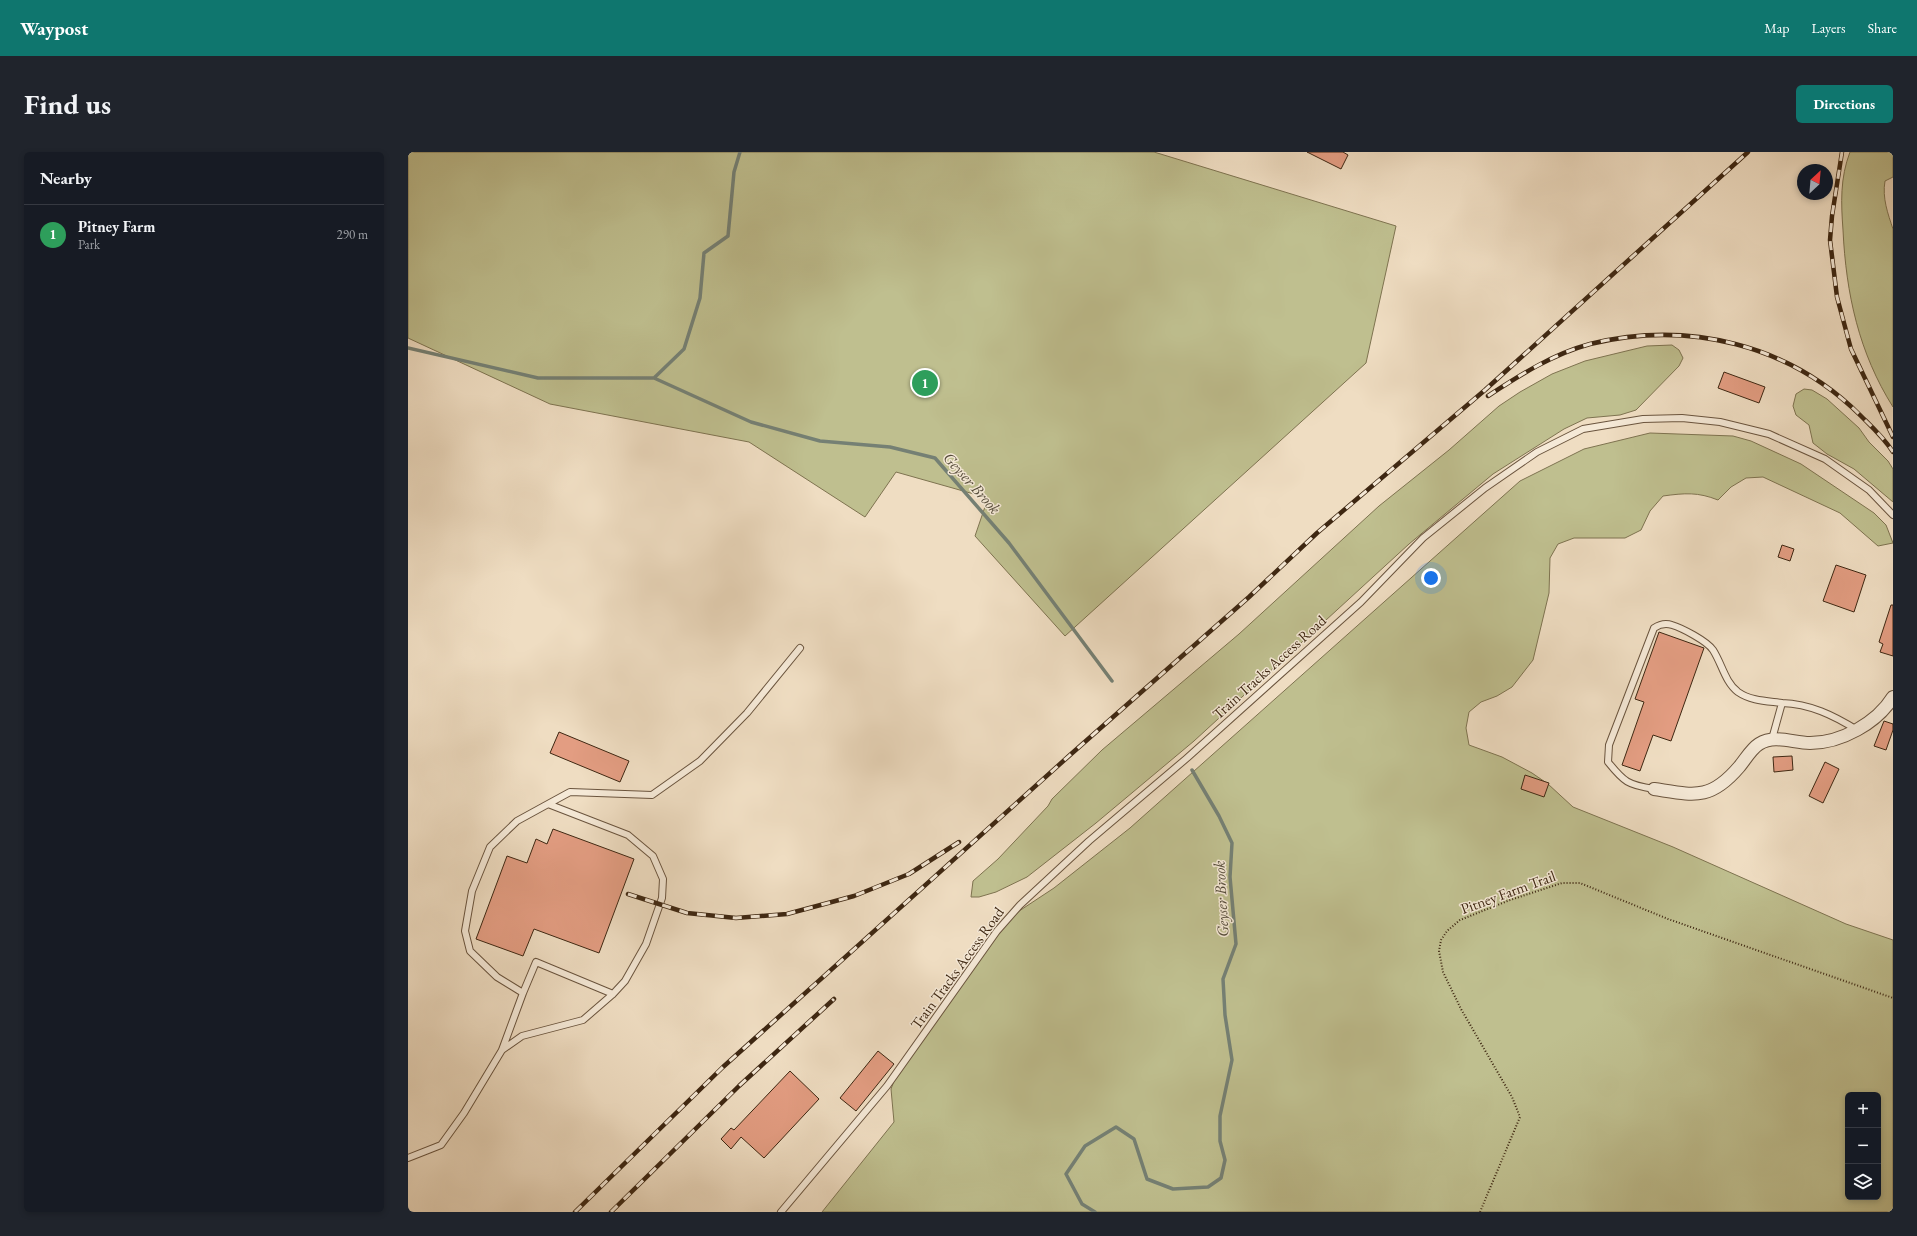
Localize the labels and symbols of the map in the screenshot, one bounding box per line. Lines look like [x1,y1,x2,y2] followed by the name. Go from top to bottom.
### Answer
[1797,164,1833,200] north arrow
[912,368,938,398] pin: 1
[939,448,1006,519] water label: Geyser Brook
[1421,568,1441,588] your location
[1208,611,1330,723] street label: Train Tracks Access Road
[1208,860,1233,938] water label: Geyser Brook
[1458,866,1558,918] street label: Pitney Farm Trail
[906,903,1008,1033] street label: Train Tracks Access Road

